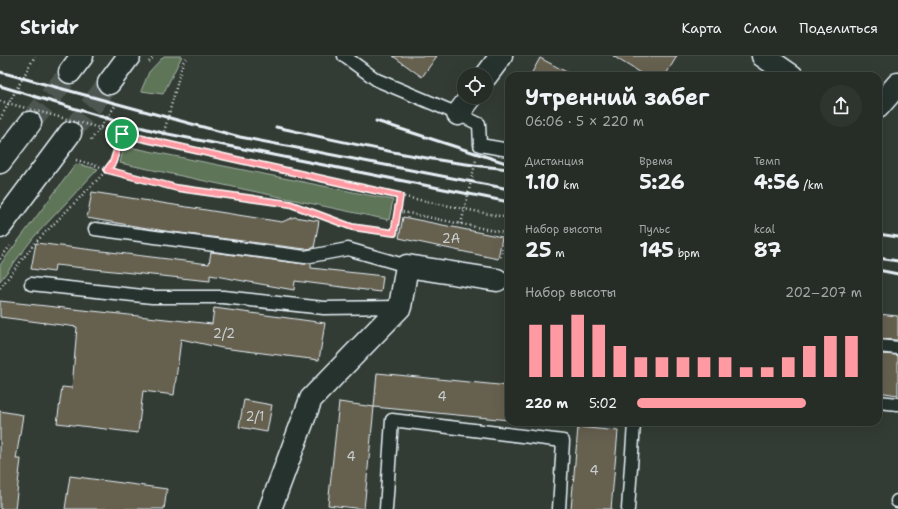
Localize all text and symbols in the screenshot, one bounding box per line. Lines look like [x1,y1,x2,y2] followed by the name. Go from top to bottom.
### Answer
[20,15,79,40] text: Stridr
[681,19,722,37] text: Карта
[744,19,777,37] text: Слои
[799,19,878,37] text: Поделиться
[457,68,493,104] map controls
[457,68,493,104] button: locate
[525,83,709,112] text: Утренний забег
[820,85,862,127] button: share
[525,113,644,130] text: 06:06 · 5 × 220 m
[105,117,139,151] pin
[111,123,133,145] icon: arrive
[525,154,584,169] text: Дистанция
[639,154,673,169] text: Время
[754,154,780,169] text: Темп
[525,169,560,195] text: 1.10
[639,169,685,195] text: 5:26
[754,169,800,195] text: 4:56
[560,178,579,193] text: km
[800,178,823,193] text: /km
[525,222,602,237] text: Набор высоты
[639,222,670,237] text: Пульс
[754,222,775,237] text: kcal
[442,230,460,247] house number: 2А
[525,237,551,263] text: 25
[639,237,674,263] text: 145
[754,237,781,263] text: 87
[551,246,565,261] text: m
[674,246,700,261] text: bpm
[525,284,616,301] text: Набор высоты
[785,284,862,301] text: 202–207 m
[213,325,235,342] house number: 2/2
[437,388,447,405] house number: 4
[525,395,568,412] text: 220 m
[589,395,617,412] text: 5:02
[246,408,264,425] house number: 2/1
[346,448,356,465] house number: 4
[589,462,599,479] house number: 4

